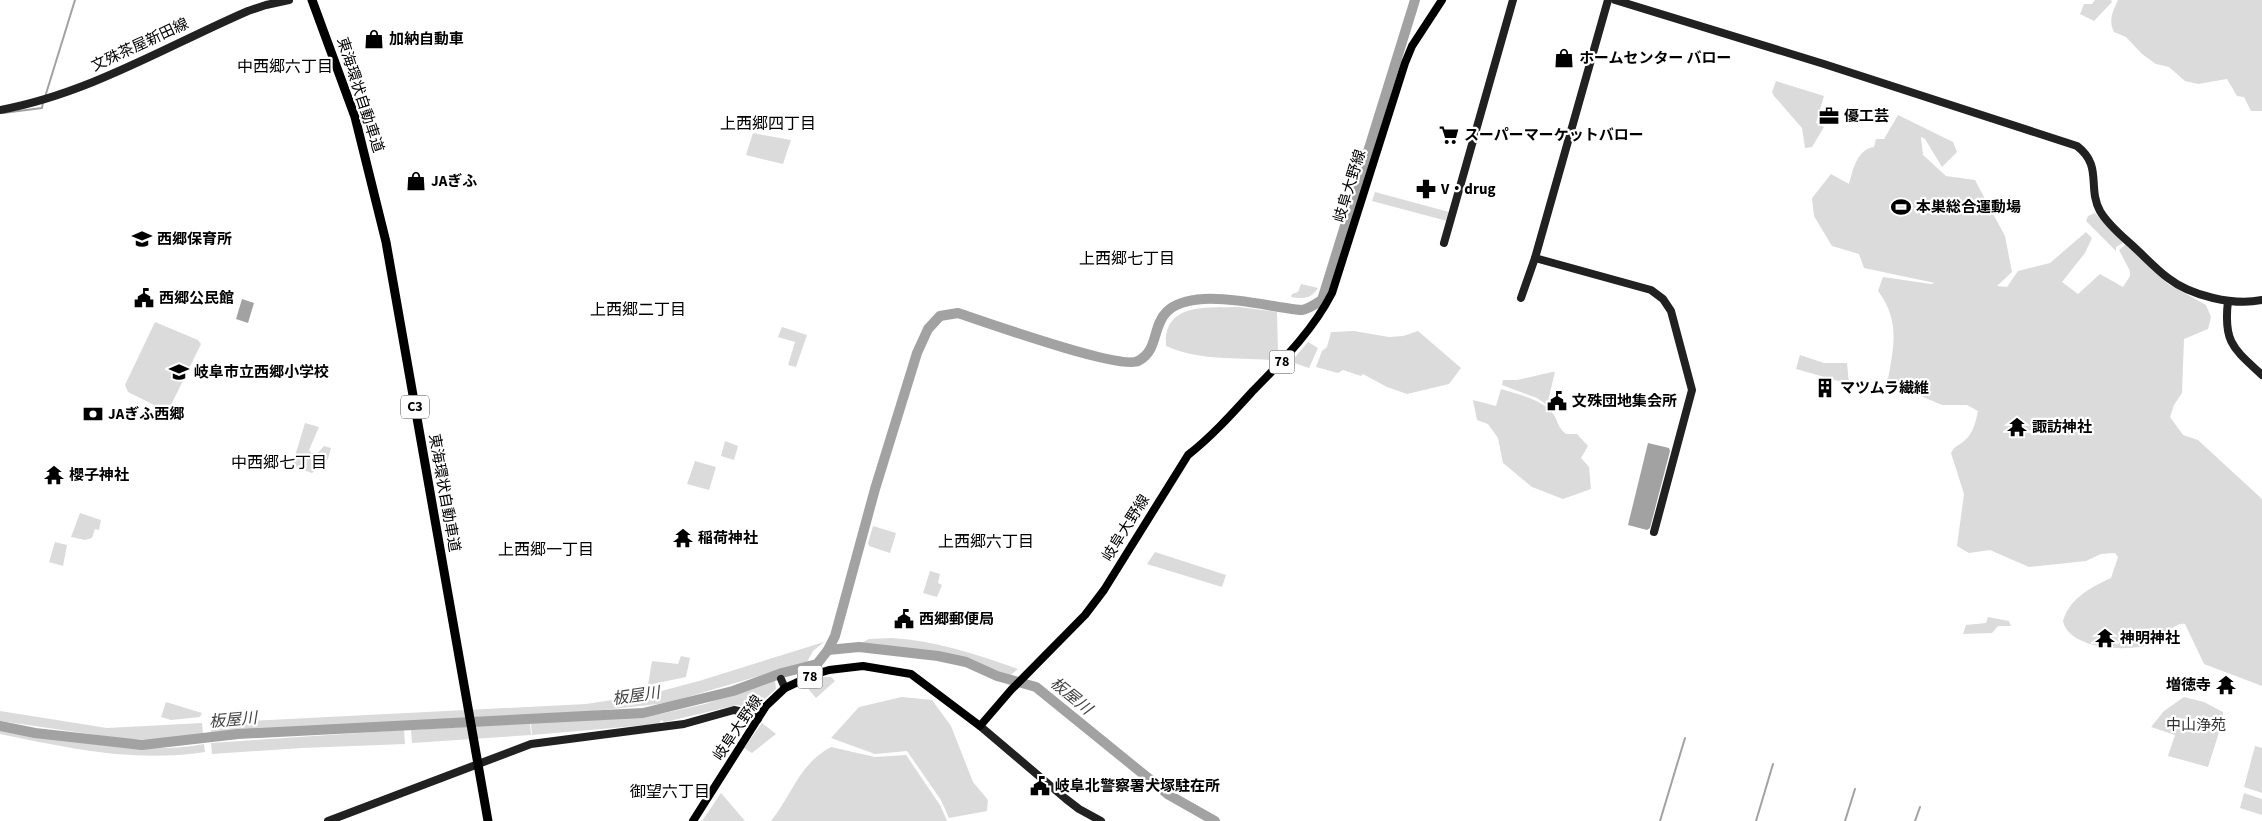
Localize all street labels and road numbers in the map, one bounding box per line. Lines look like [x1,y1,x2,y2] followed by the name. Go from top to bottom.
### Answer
[88,13,192,77] street label: 文殊茶屋新田線
[331,35,389,155] street label: 東海環状自動車道
[1329,147,1371,225] street label: 岐阜大野線
[1270,351,1294,374] road number: 78
[401,396,429,418] road number: C3
[423,432,465,554] street label: 東海環状自動車道
[1097,491,1155,565] street label: 岐阜大野線
[798,666,822,689] road number: 78
[708,691,768,765] street label: 岐阜大野線

